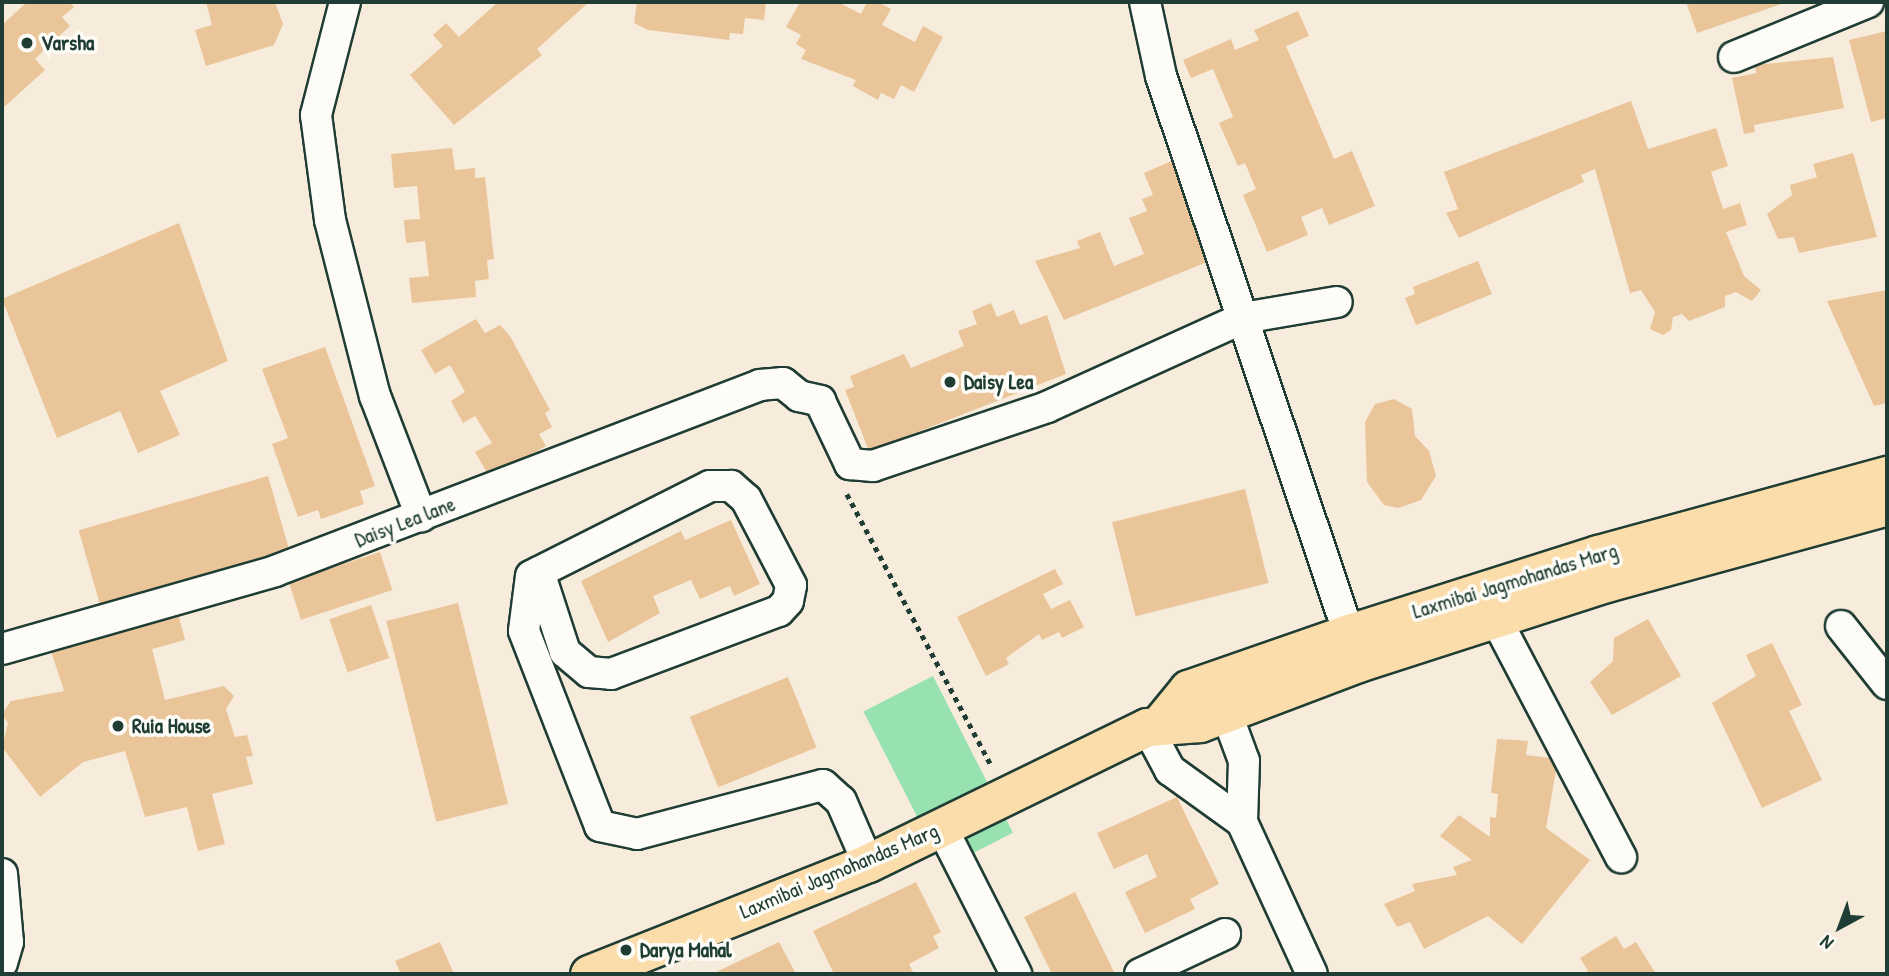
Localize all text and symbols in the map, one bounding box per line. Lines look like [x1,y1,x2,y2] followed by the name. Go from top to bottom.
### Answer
[41,30,94,56] place label: Varsha
[19,35,35,51] marker: Varsha
[964,369,1033,395] place label: Daisy Lea
[942,374,958,390] marker: Daisy Lea
[351,491,459,553] street label: Daisy Lea lane
[1409,538,1621,624] street label: Laxmibai Jagmohandas Marg
[132,713,211,739] place label: Ruia House
[110,718,126,734] marker: Ruia House
[736,818,942,924] street label: Laxmibai Jagmohandas Marg
[1805,892,1875,962] north arrow
[1814,930,1839,956] text: N
[640,937,732,963] place label: Darya Mahal
[618,942,634,958] marker: Darya Mahal

